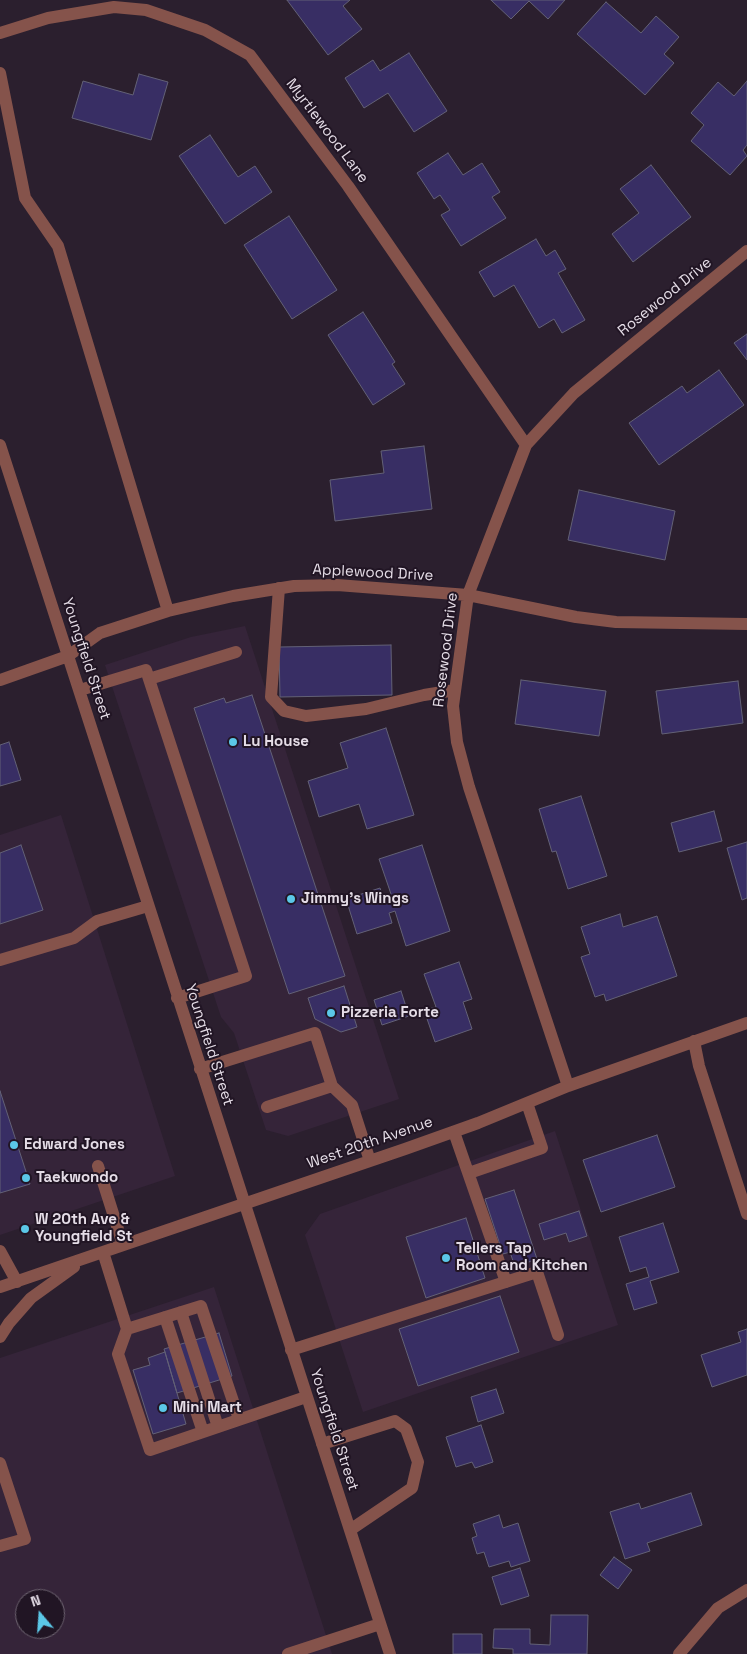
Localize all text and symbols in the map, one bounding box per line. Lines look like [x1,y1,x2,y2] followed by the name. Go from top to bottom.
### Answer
[282,75,372,187] street label: Myrtlewood Lane
[615,254,715,340] street label: Rosewood Drive
[312,561,434,585] street label: Applewood Drive
[430,592,462,708] street label: Rosewood Drive
[58,596,114,722] street label: Youngfield Street
[243,733,309,751] place label: Lu House
[227,736,239,748] marker: Lu House
[301,890,409,908] place label: Jimmy's Wings
[285,893,297,905] marker: Jimmy's Wings
[181,982,237,1108] street label: Youngfield Street
[341,1004,439,1022] place label: Pizzeria Forte
[325,1007,337,1019] marker: Pizzeria Forte
[305,1113,435,1173] street label: West 20th Avenue
[24,1136,125,1154] place label: Edward Jones
[8,1139,20,1151] marker: Edward Jones
[36,1169,118,1187] place label: Taekwondo
[20,1172,32,1184] marker: Taekwondo
[35,1211,132,1246] place label: W 20th Ave & Youngfield St
[19,1223,31,1235] marker: W 20th Ave & Youngfield St
[456,1240,588,1275] place label: Tellers Tap Room and Kitchen
[440,1252,452,1264] marker: Tellers Tap Room and Kitchen
[306,1367,362,1493] street label: Youngfield Street
[173,1399,242,1417] place label: Mini Mart
[157,1402,169,1414] marker: Mini Mart
[15,1589,65,1639] north arrow
[28,1591,43,1611] text: N

